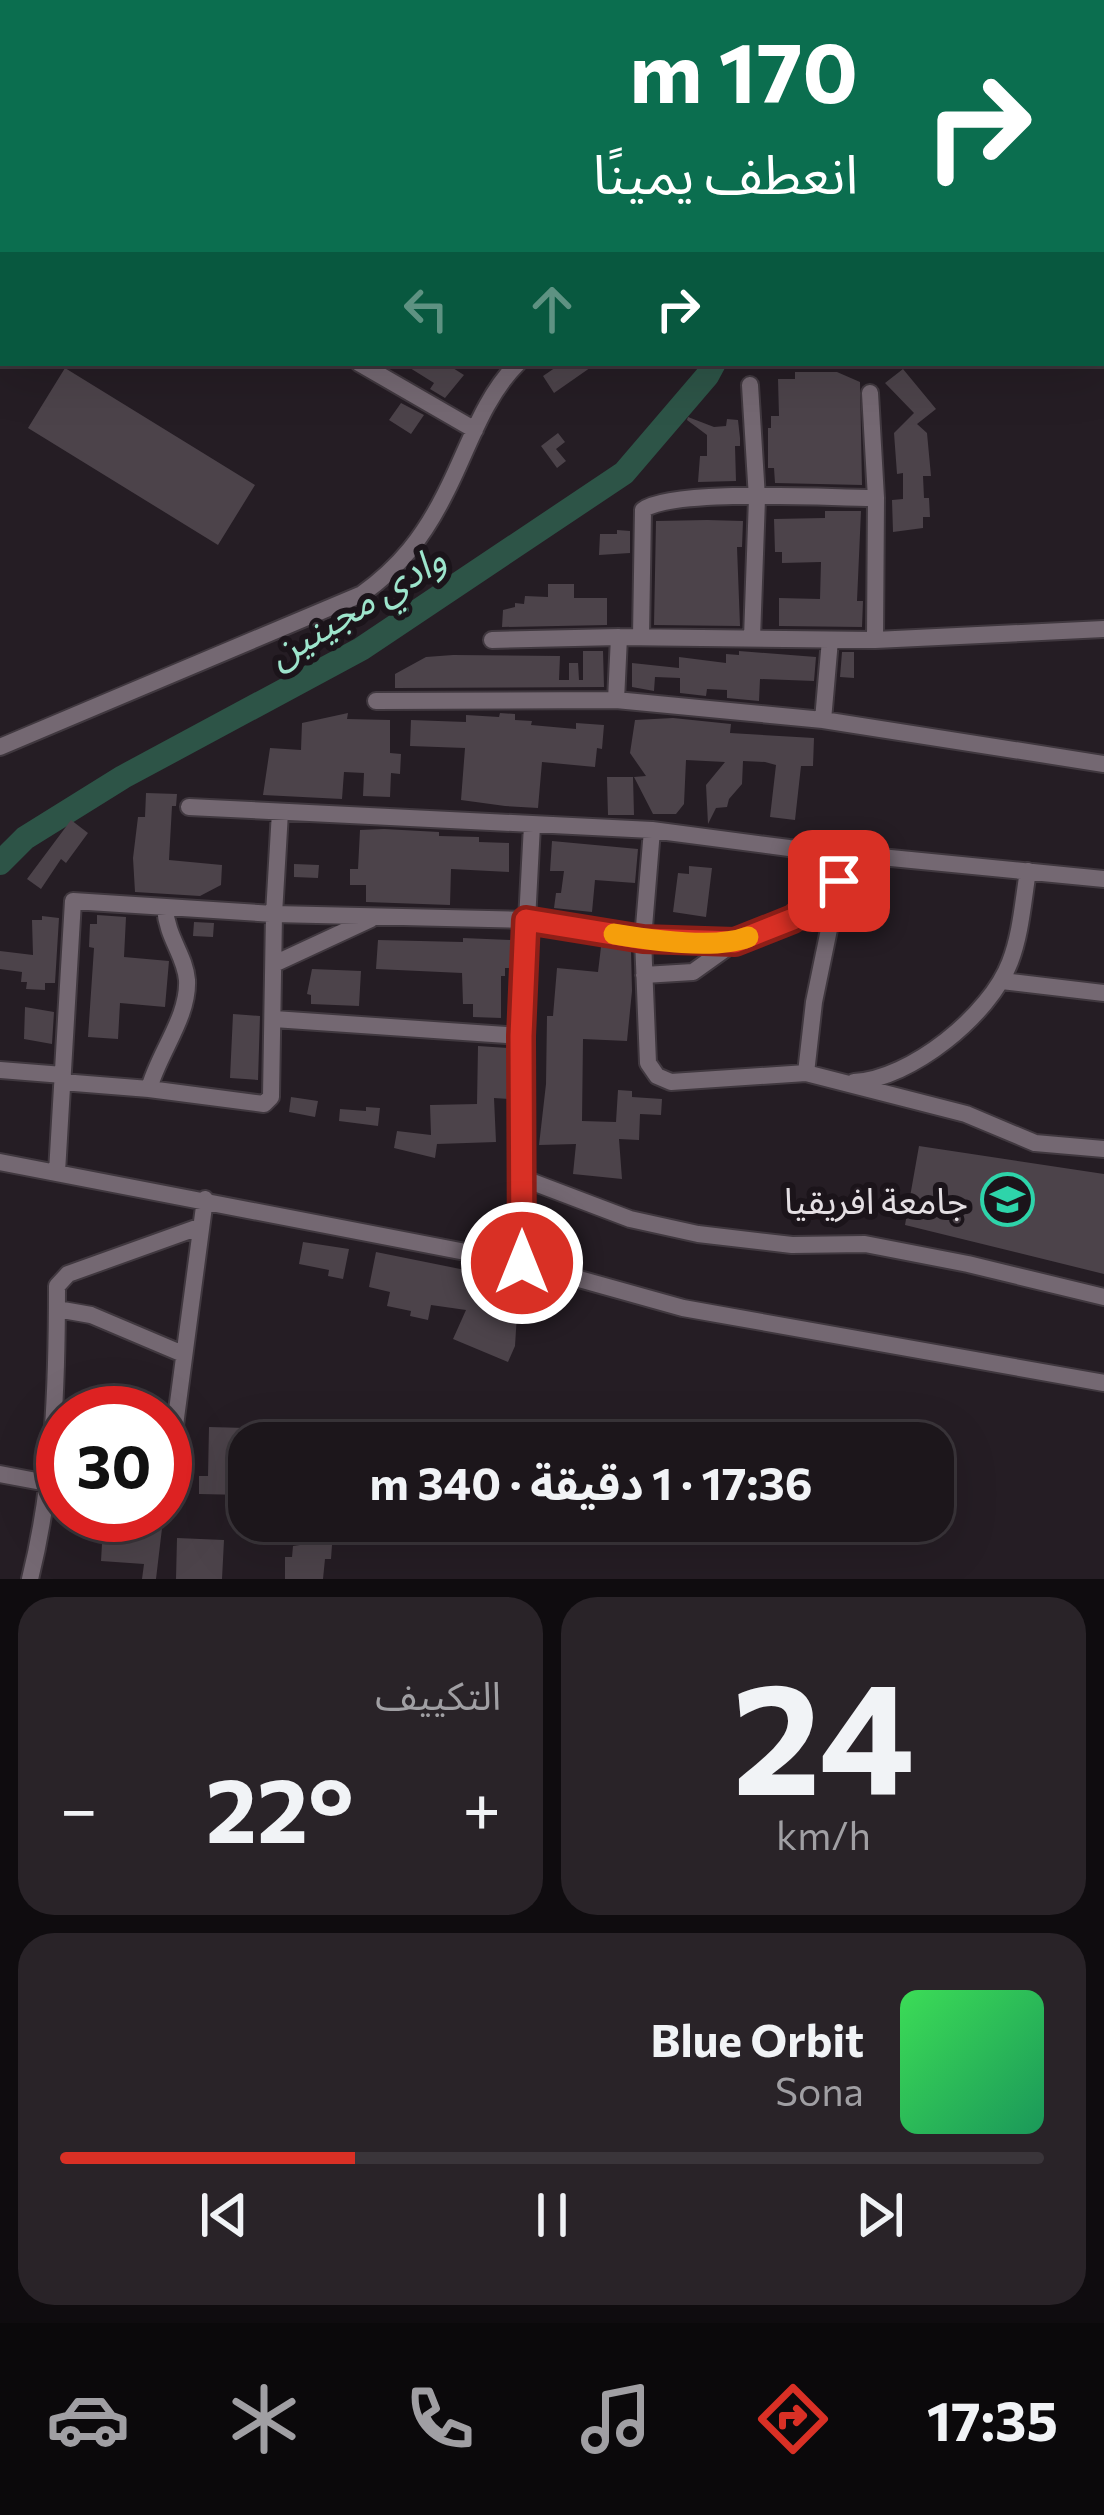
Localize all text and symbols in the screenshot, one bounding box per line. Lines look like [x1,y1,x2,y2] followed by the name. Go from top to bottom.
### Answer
[629,18,858,120] text: 170 m
[900,48,1056,204] icon: right
[593,139,858,205] text: انعطف يمينًا
[393,276,459,342] icon: left
[519,276,585,342] icon: ahead
[645,276,711,342] icon: right
[257,532,457,683] water label: وادي مجينين
[788,830,890,932] pin
[806,848,872,914] icon: arrive
[979,1171,1035,1227] school or university icon: جامعة افريقيا
[784,1177,968,1223] place label: جامعة افريقيا
[459,1200,585,1326] position arrow
[36,1386,192,1542] speed limit sign: 30
[370,1454,812,1509] text: 17:36 · 1 دقيقة · 340 m
[732,1636,915,1827] text: 24
[375,1670,501,1718] text: التكييف
[206,1751,354,1862] text: 22°
[60,1766,98,1847] text: −
[462,1766,501,1847] text: +
[776,1810,871,1858] text: km/h
[651,2011,864,2066] text: Blue Orbit
[775,2066,864,2114] text: Sona
[191,2182,257,2248] icon: previous
[519,2182,585,2248] icon: pause
[847,2182,913,2248] icon: next
[46,2377,130,2461] icon: car
[222,2377,306,2461] icon: climate
[398,2377,482,2461] icon: phone
[574,2377,658,2461] icon: music
[751,2377,835,2461] icon: directions
[927,2386,1058,2452] text: 17:35

